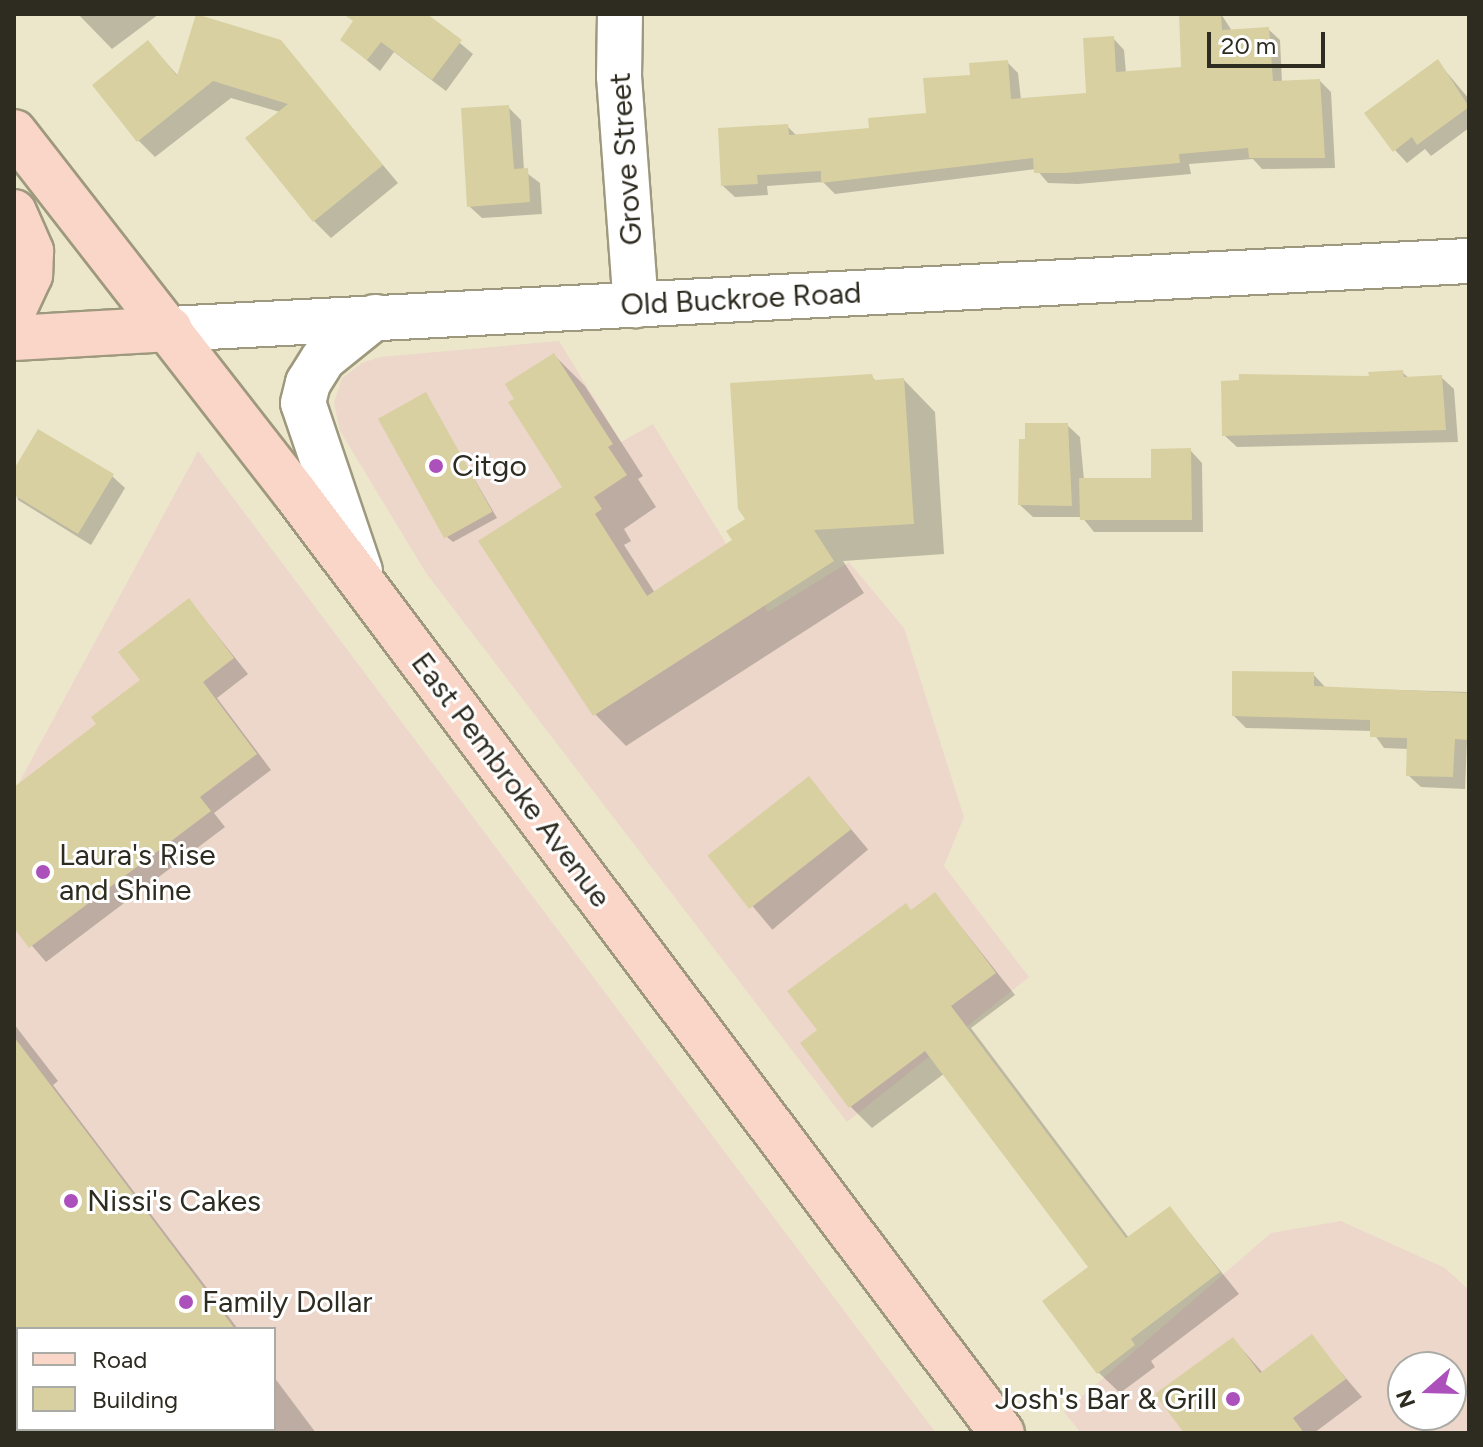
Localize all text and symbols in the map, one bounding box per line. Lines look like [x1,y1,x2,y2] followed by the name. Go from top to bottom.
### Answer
[1211,16,1329,66] scale bar
[1221,31,1276,60] text: 20 m
[602,71,650,247] street label: Grove Street
[620,275,862,323] street label: Old Buckroe Road
[452,448,527,484] place label: Citgo
[427,457,445,475] marker: Citgo
[404,646,618,914] street label: East Pembroke Avenue
[59,837,216,908] place label: Laura's Rise and Shine
[34,863,52,881] marker: Laura's Rise and Shine
[87,1183,261,1219] place label: Nissi's Cakes
[62,1192,80,1210] marker: Nissi's Cakes
[202,1284,372,1320] place label: Family Dollar
[177,1293,195,1311] marker: Family Dollar
[16,1327,276,1431] legend
[92,1345,147,1374] text: Road
[1387,1351,1467,1431] north arrow
[995,1381,1217,1417] place label: Josh's Bar & Grill
[92,1385,178,1414] text: Building
[1390,1386,1421,1411] text: N
[1224,1390,1242,1408] marker: Josh's Bar & Grill

